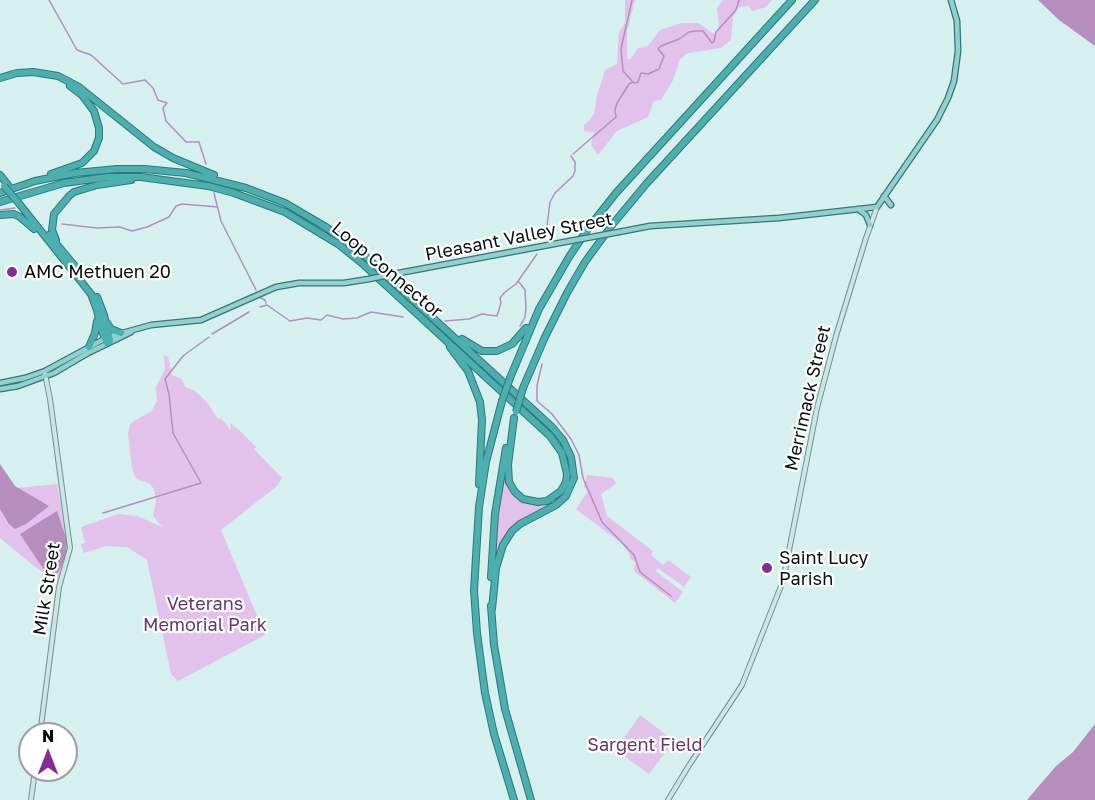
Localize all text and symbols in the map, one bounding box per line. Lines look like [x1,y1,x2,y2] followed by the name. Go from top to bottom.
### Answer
[423,208,615,266] street label: Pleasant Valley Street
[327,217,447,323] street label: Loop Connector
[24,261,171,283] place label: AMC Methuen 20
[5,265,19,279] marker: AMC Methuen 20
[781,323,835,473] street label: Merrimack Street
[29,541,65,637] street label: Milk Street
[779,547,868,590] place label: Saint Lucy Parish
[760,561,774,575] marker: Saint Lucy Parish
[143,593,267,636] park label: Veterans Memorial Park
[18,722,78,782] north arrow
[42,726,54,746] text: N
[587,734,703,756] park label: Sargent Field

